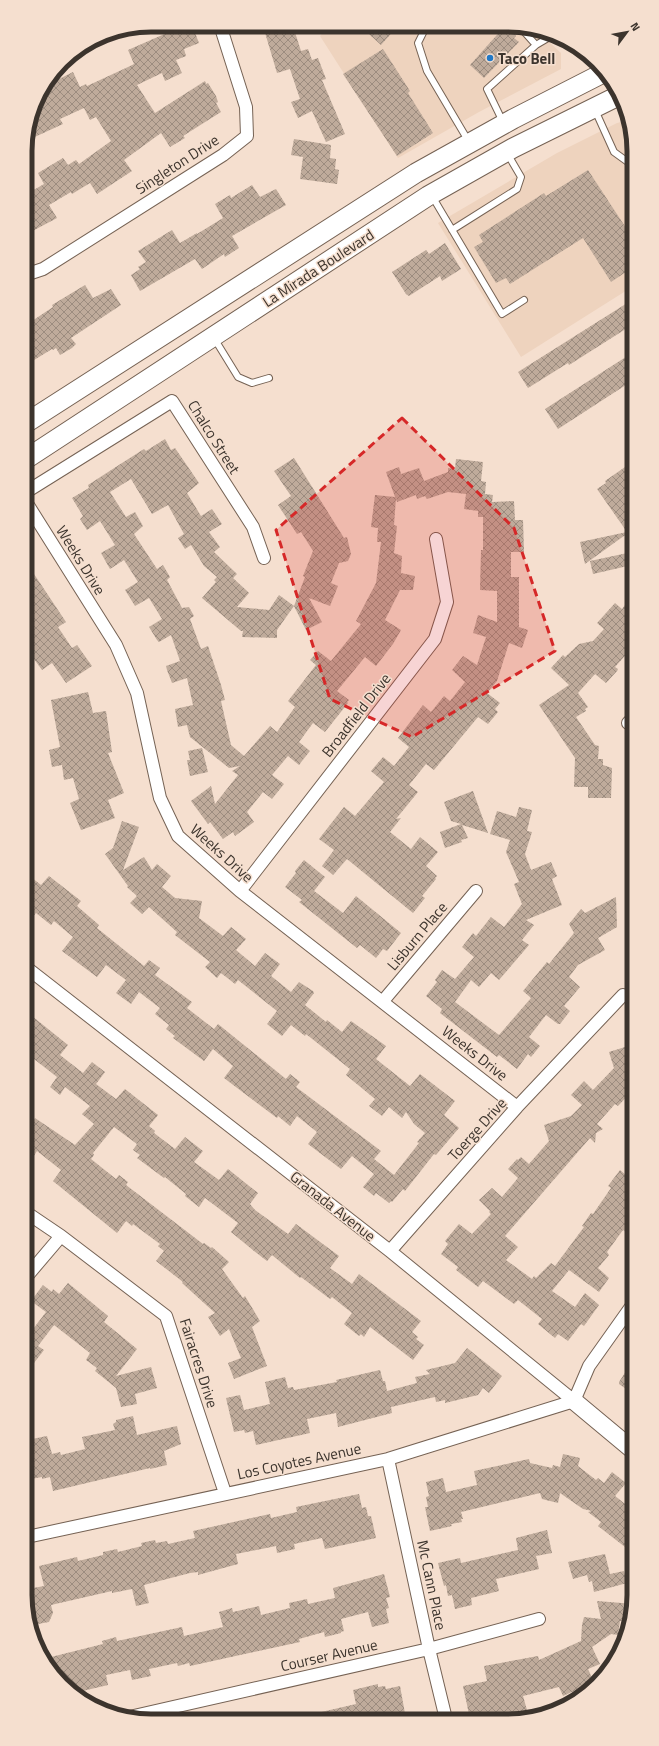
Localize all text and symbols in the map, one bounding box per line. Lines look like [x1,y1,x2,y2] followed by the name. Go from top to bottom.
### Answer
[607,12,647,52] north arrow
[627,19,644,34] text: N
[498,47,555,70] place label: Taco Bell
[485,53,495,63] marker: Taco Bell
[131,128,223,200] street label: Singleton Drive
[258,223,378,313] street label: La Mirada Boulevard
[182,395,246,479] street label: Chalco Street
[50,521,112,599] street label: Weeks Drive
[316,668,396,762] street label: Broadfield Drive
[185,818,259,888] street label: Weeks Drive
[381,897,453,975] street label: Lisburn Place
[437,1020,513,1086] street label: Weeks Drive
[442,1092,512,1166] street label: Toerge Drive
[285,1165,381,1247] street label: Granada Avenue
[174,1315,224,1411] street label: Fairacres Drive
[235,1437,363,1485] street label: Los Coyotes Avenue
[411,1538,453,1632] street label: Mc Cann Place
[278,1633,380,1677] street label: Courser Avenue

